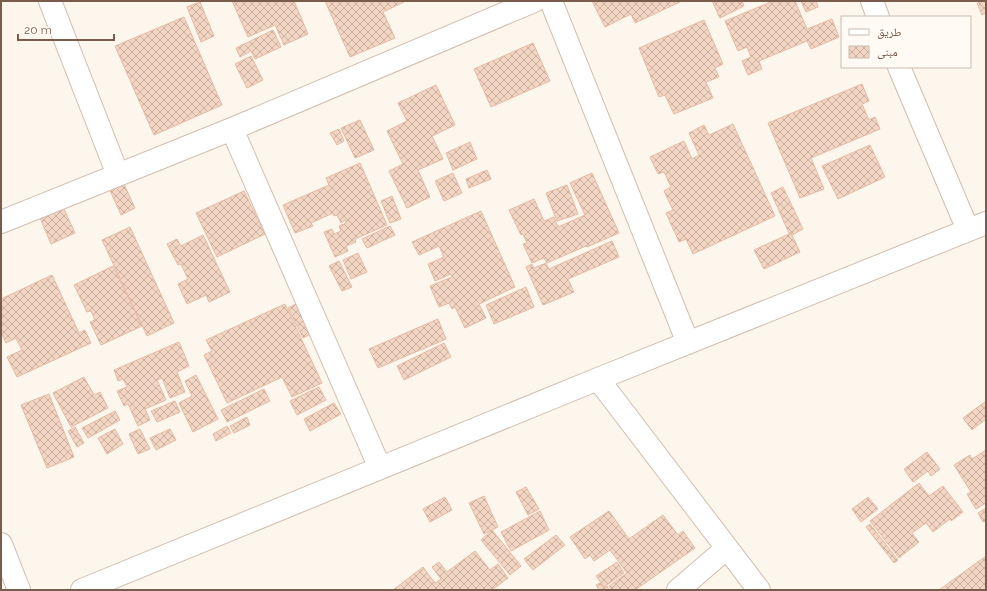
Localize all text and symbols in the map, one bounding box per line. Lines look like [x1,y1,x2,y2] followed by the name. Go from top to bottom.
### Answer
[18,16,114,42] scale bar
[841,16,971,68] legend
[24,23,52,37] text: 20 m
[877,25,902,39] text: طريق
[877,45,898,59] text: مبنى

